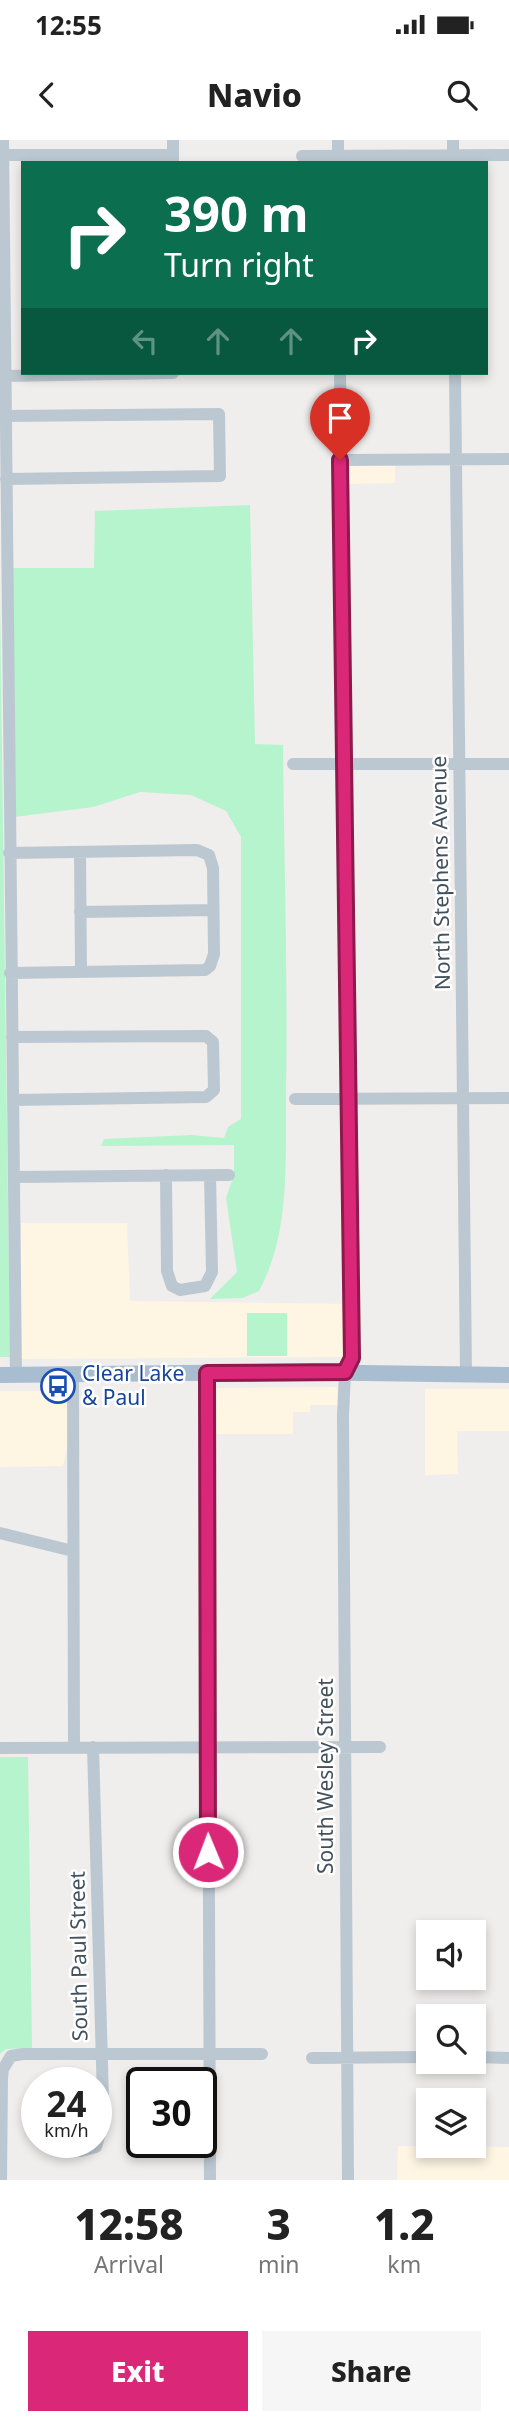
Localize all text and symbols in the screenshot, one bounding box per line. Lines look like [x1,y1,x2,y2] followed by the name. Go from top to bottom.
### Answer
[35,7,102,43] text: 12:55
[207,73,302,116] text: Navio
[28,76,66,114] icon: back
[443,76,481,114] icon: search
[164,180,309,246] text: 390 m
[49,189,140,280] icon: right
[164,243,314,286] text: Turn right
[126,322,164,360] icon: left
[199,322,237,360] icon: ahead
[272,322,310,360] icon: ahead
[345,322,383,360] icon: right
[310,388,370,460] pin
[321,399,359,437] icon: arrive
[424,756,456,990] street label: North Stephens Avenue
[82,1359,184,1411] place label: Clear Lake & Paul
[39,1367,77,1405] bus stop icon: Clear Lake & Paul
[311,1678,339,1874] street label: South Wesley Street
[171,1815,245,1889] position arrow
[63,1870,93,2041] street label: South Paul Street
[416,1920,486,2158] map controls
[416,1920,486,1990] button: sound
[416,2004,486,2074] button: search
[126,2067,217,2158] speed limit sign: 30
[46,2080,87,2127] text: 24
[416,2088,486,2158] button: layers
[44,2118,89,2142] text: km/h
[74,2195,184,2252] text: 12:58
[267,2195,291,2252] text: 3
[374,2195,435,2252] text: 1.2
[94,2248,164,2280] text: Arrival
[258,2248,300,2280] text: min
[387,2248,421,2280] text: km
[28,2331,248,2411] button: Exit
[262,2331,481,2411] button: Share

